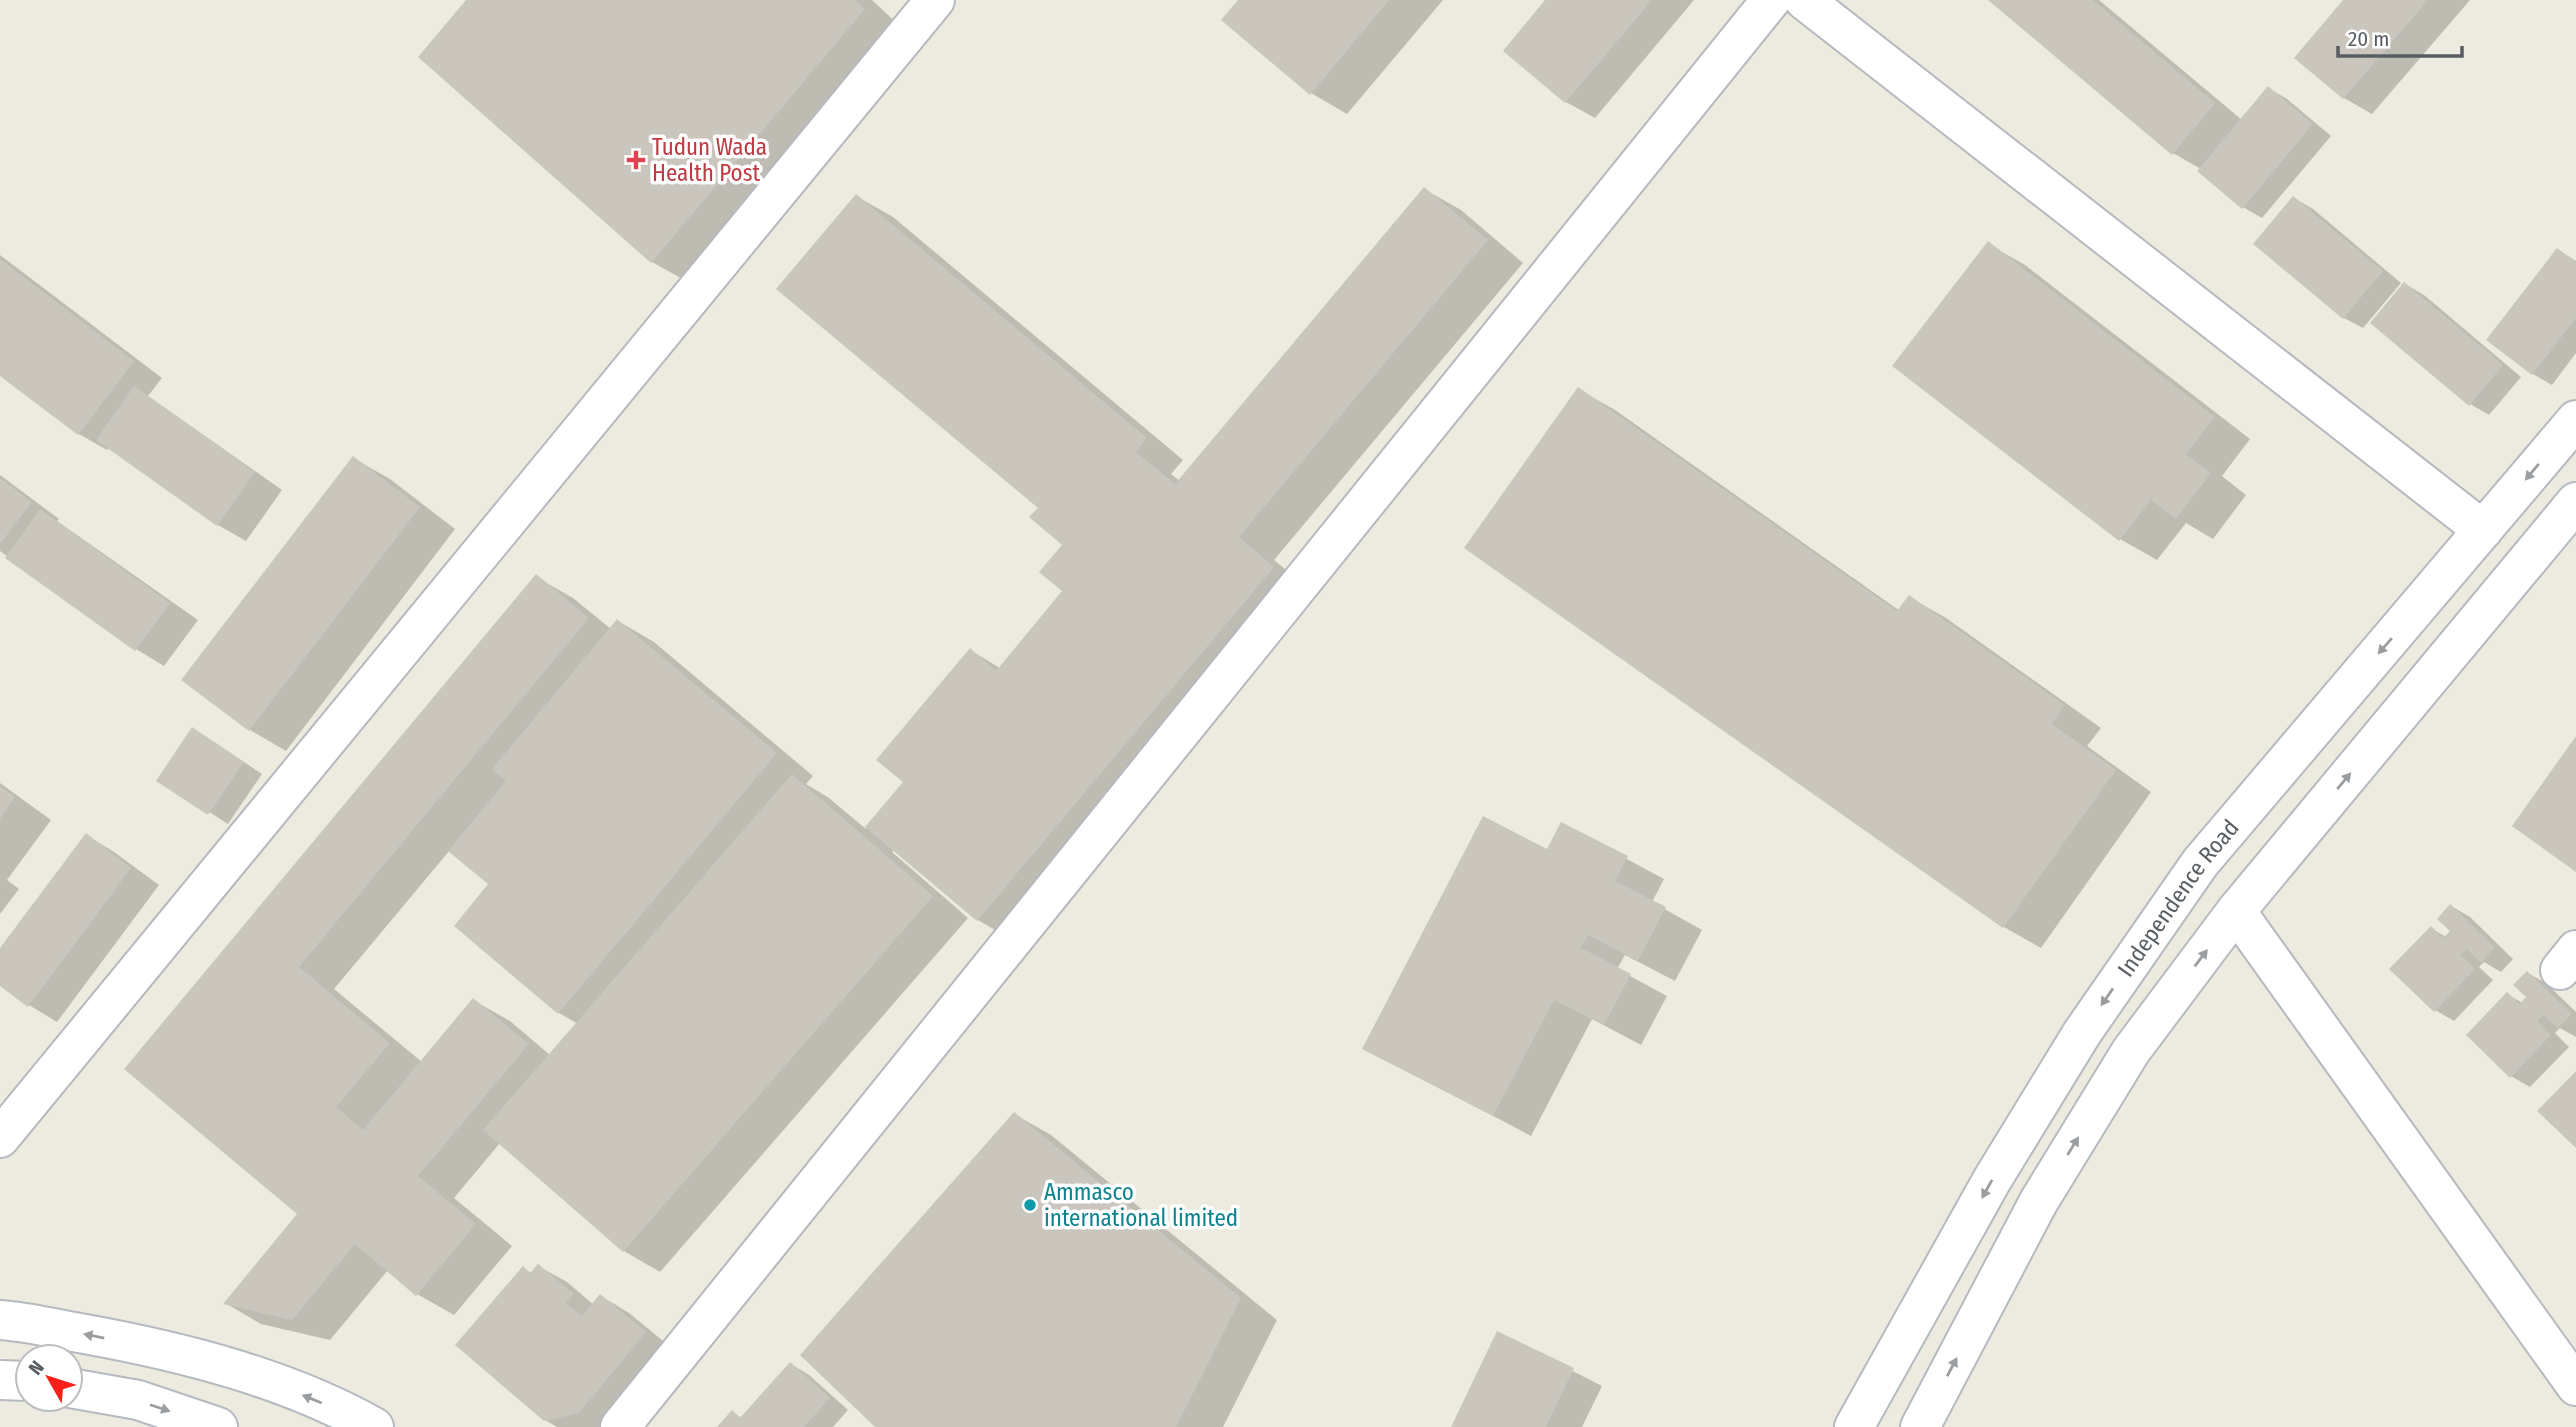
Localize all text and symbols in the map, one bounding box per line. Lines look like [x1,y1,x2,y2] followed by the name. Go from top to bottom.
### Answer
[2338,14,2462,58] scale bar
[2348,26,2389,52] text: 20 m
[652,133,767,187] place label: Tudun Wada Health Post
[626,150,646,170] marker: Tudun Wada Health Post
[2525,464,2540,481] one-way arrow
[2378,637,2393,654] one-way arrow
[2336,773,2351,790] one-way arrow
[2112,814,2245,982] street label: Independence Road
[2194,949,2208,967] one-way arrow
[2101,987,2114,1006] one-way arrow
[2066,1136,2079,1155] one-way arrow
[1044,1178,1238,1232] place label: Ammasco international limited
[1981,1180,1993,1199] one-way arrow
[1022,1197,1038,1213] marker: Ammasco international limited
[83,1330,105,1341] one-way arrow
[14,1343,84,1413] north arrow
[24,1356,49,1379] text: N
[1945,1356,1957,1376] one-way arrow
[302,1393,323,1404] one-way arrow
[150,1403,171,1414] one-way arrow

